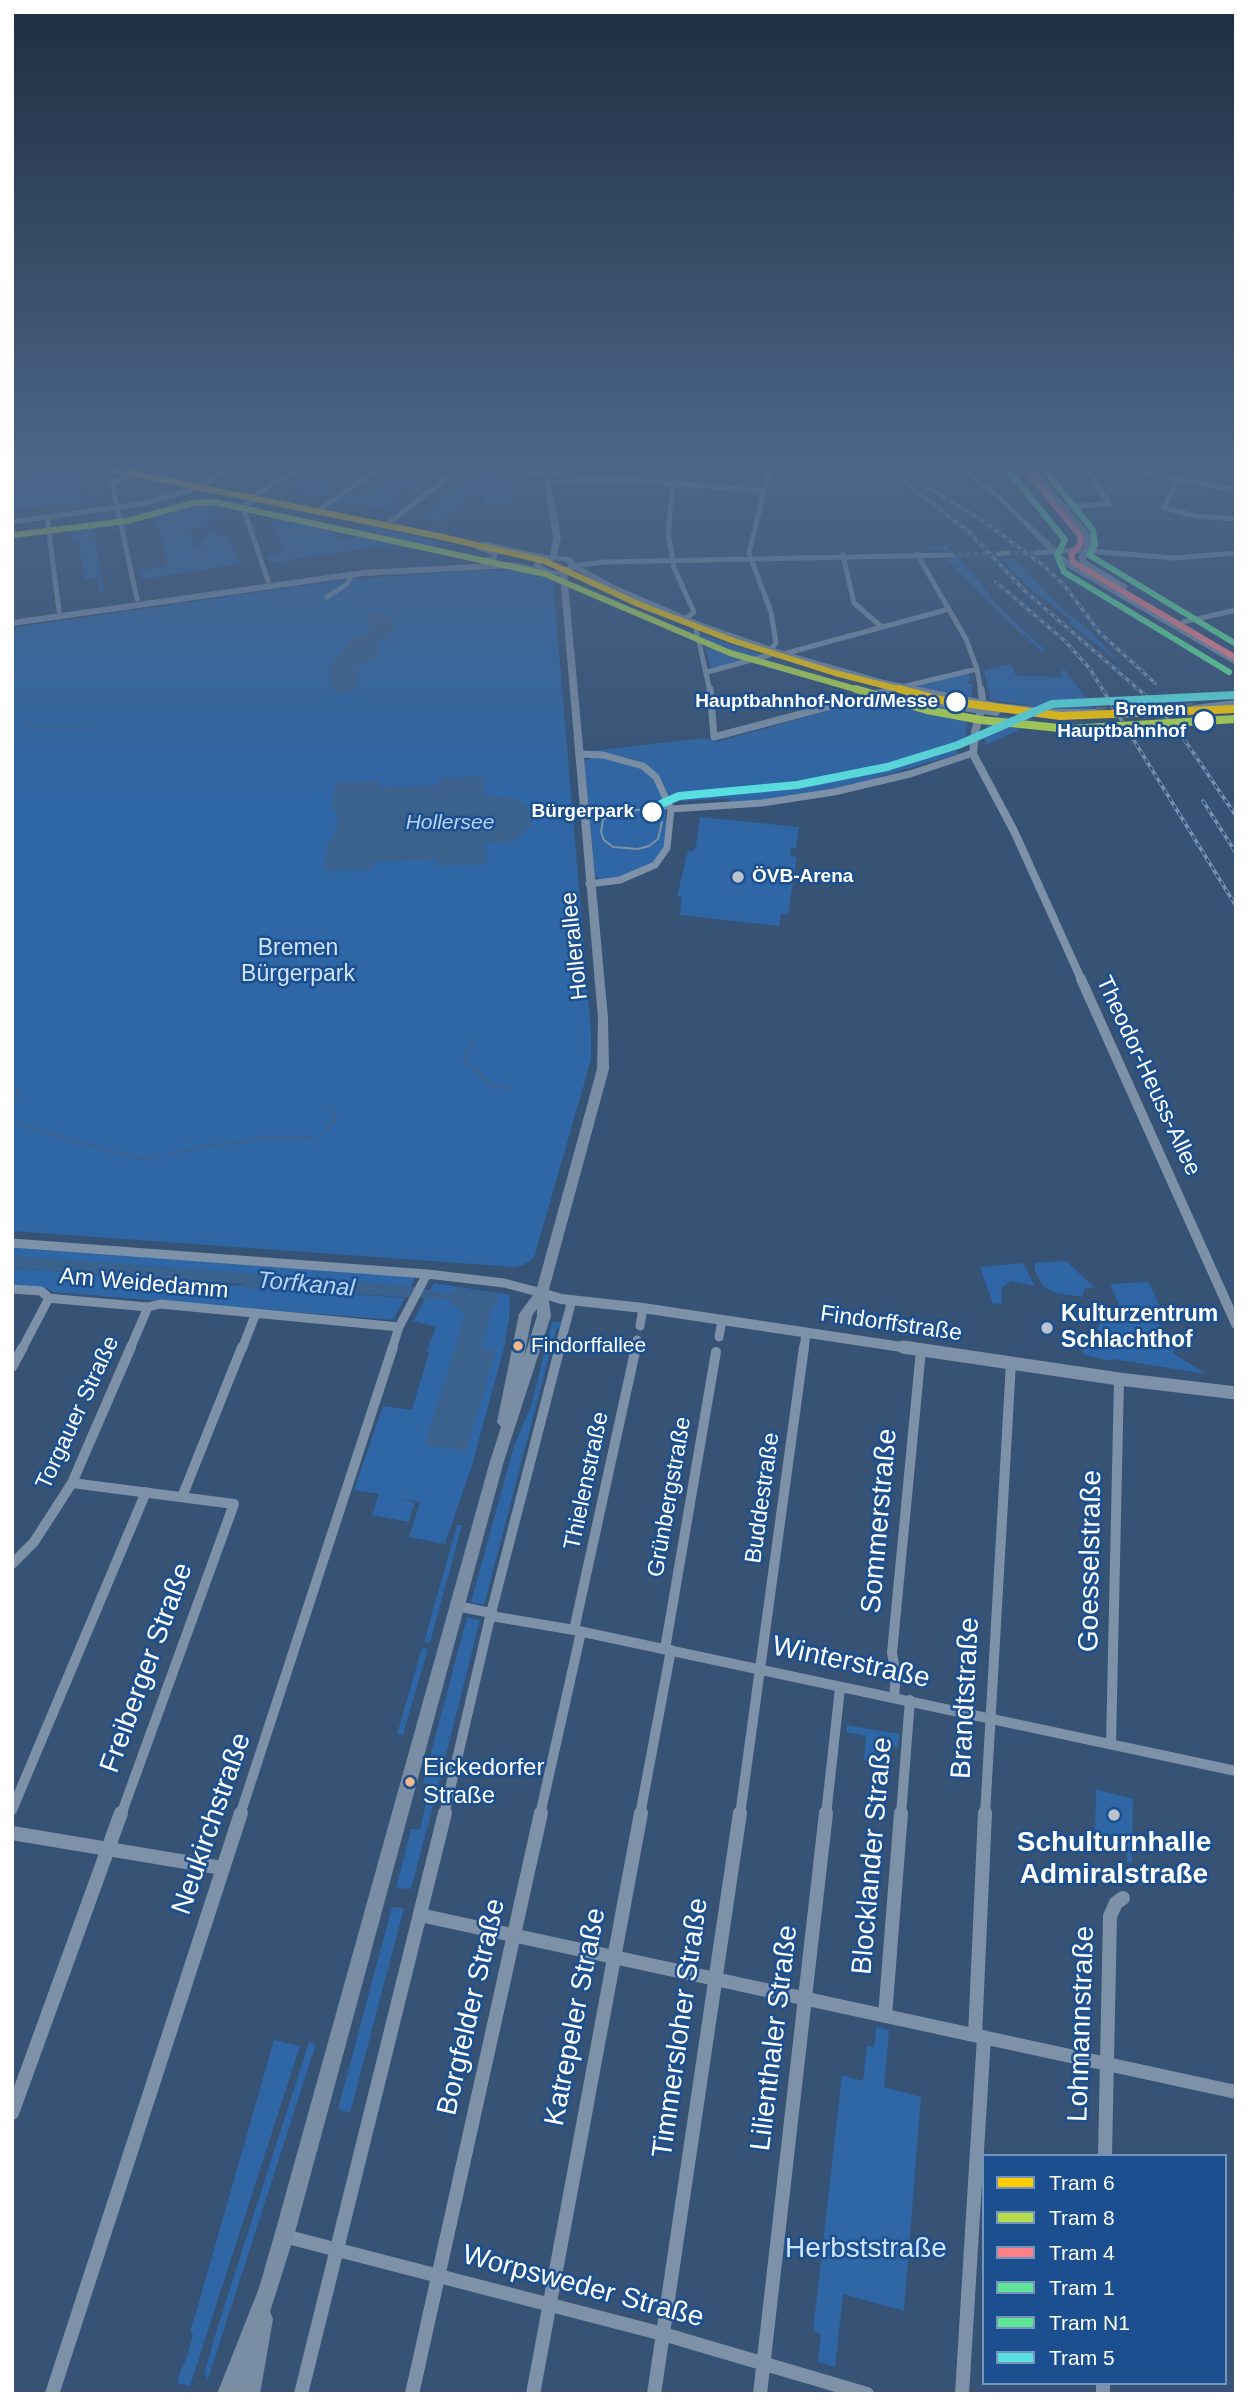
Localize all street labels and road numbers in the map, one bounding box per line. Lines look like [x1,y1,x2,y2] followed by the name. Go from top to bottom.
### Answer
[556,891,594,1001] street label: Hollerallee
[1090,972,1206,1180] street label: Theodor-Heuss-Allee
[58,1263,230,1305] street label: Am Weidedamm
[818,1300,964,1348] street label: Findorffstraße
[30,1332,126,1494] street label: Torgauer Straße
[559,1409,615,1553] street label: Thielenstraße
[642,1415,698,1579] street label: Grünbergstraße
[855,1427,905,1615] street label: Sommerstraße
[740,1431,786,1565] street label: Buddestraße
[1073,1470,1109,1652] street label: Goesselstraße
[93,1558,201,1778] street label: Freiberger Straße
[945,1616,987,1780] street label: Brandtstraße
[769,1630,933,1696] street label: Winterstraße
[165,1729,259,1919] street label: Neukirchstraße
[846,1736,900,1976] street label: Blocklander Straße
[431,1896,513,2118] street label: Borgfelder Straße
[646,1896,716,2160] street label: Timmersloher Straße
[538,1905,614,2129] street label: Katrepeler Straße
[744,1923,806,2153] street label: Lilienthaler Straße
[1062,1925,1102,2123] street label: Lohmannstraße
[459,2239,707,2335] street label: Worpsweder Straße

